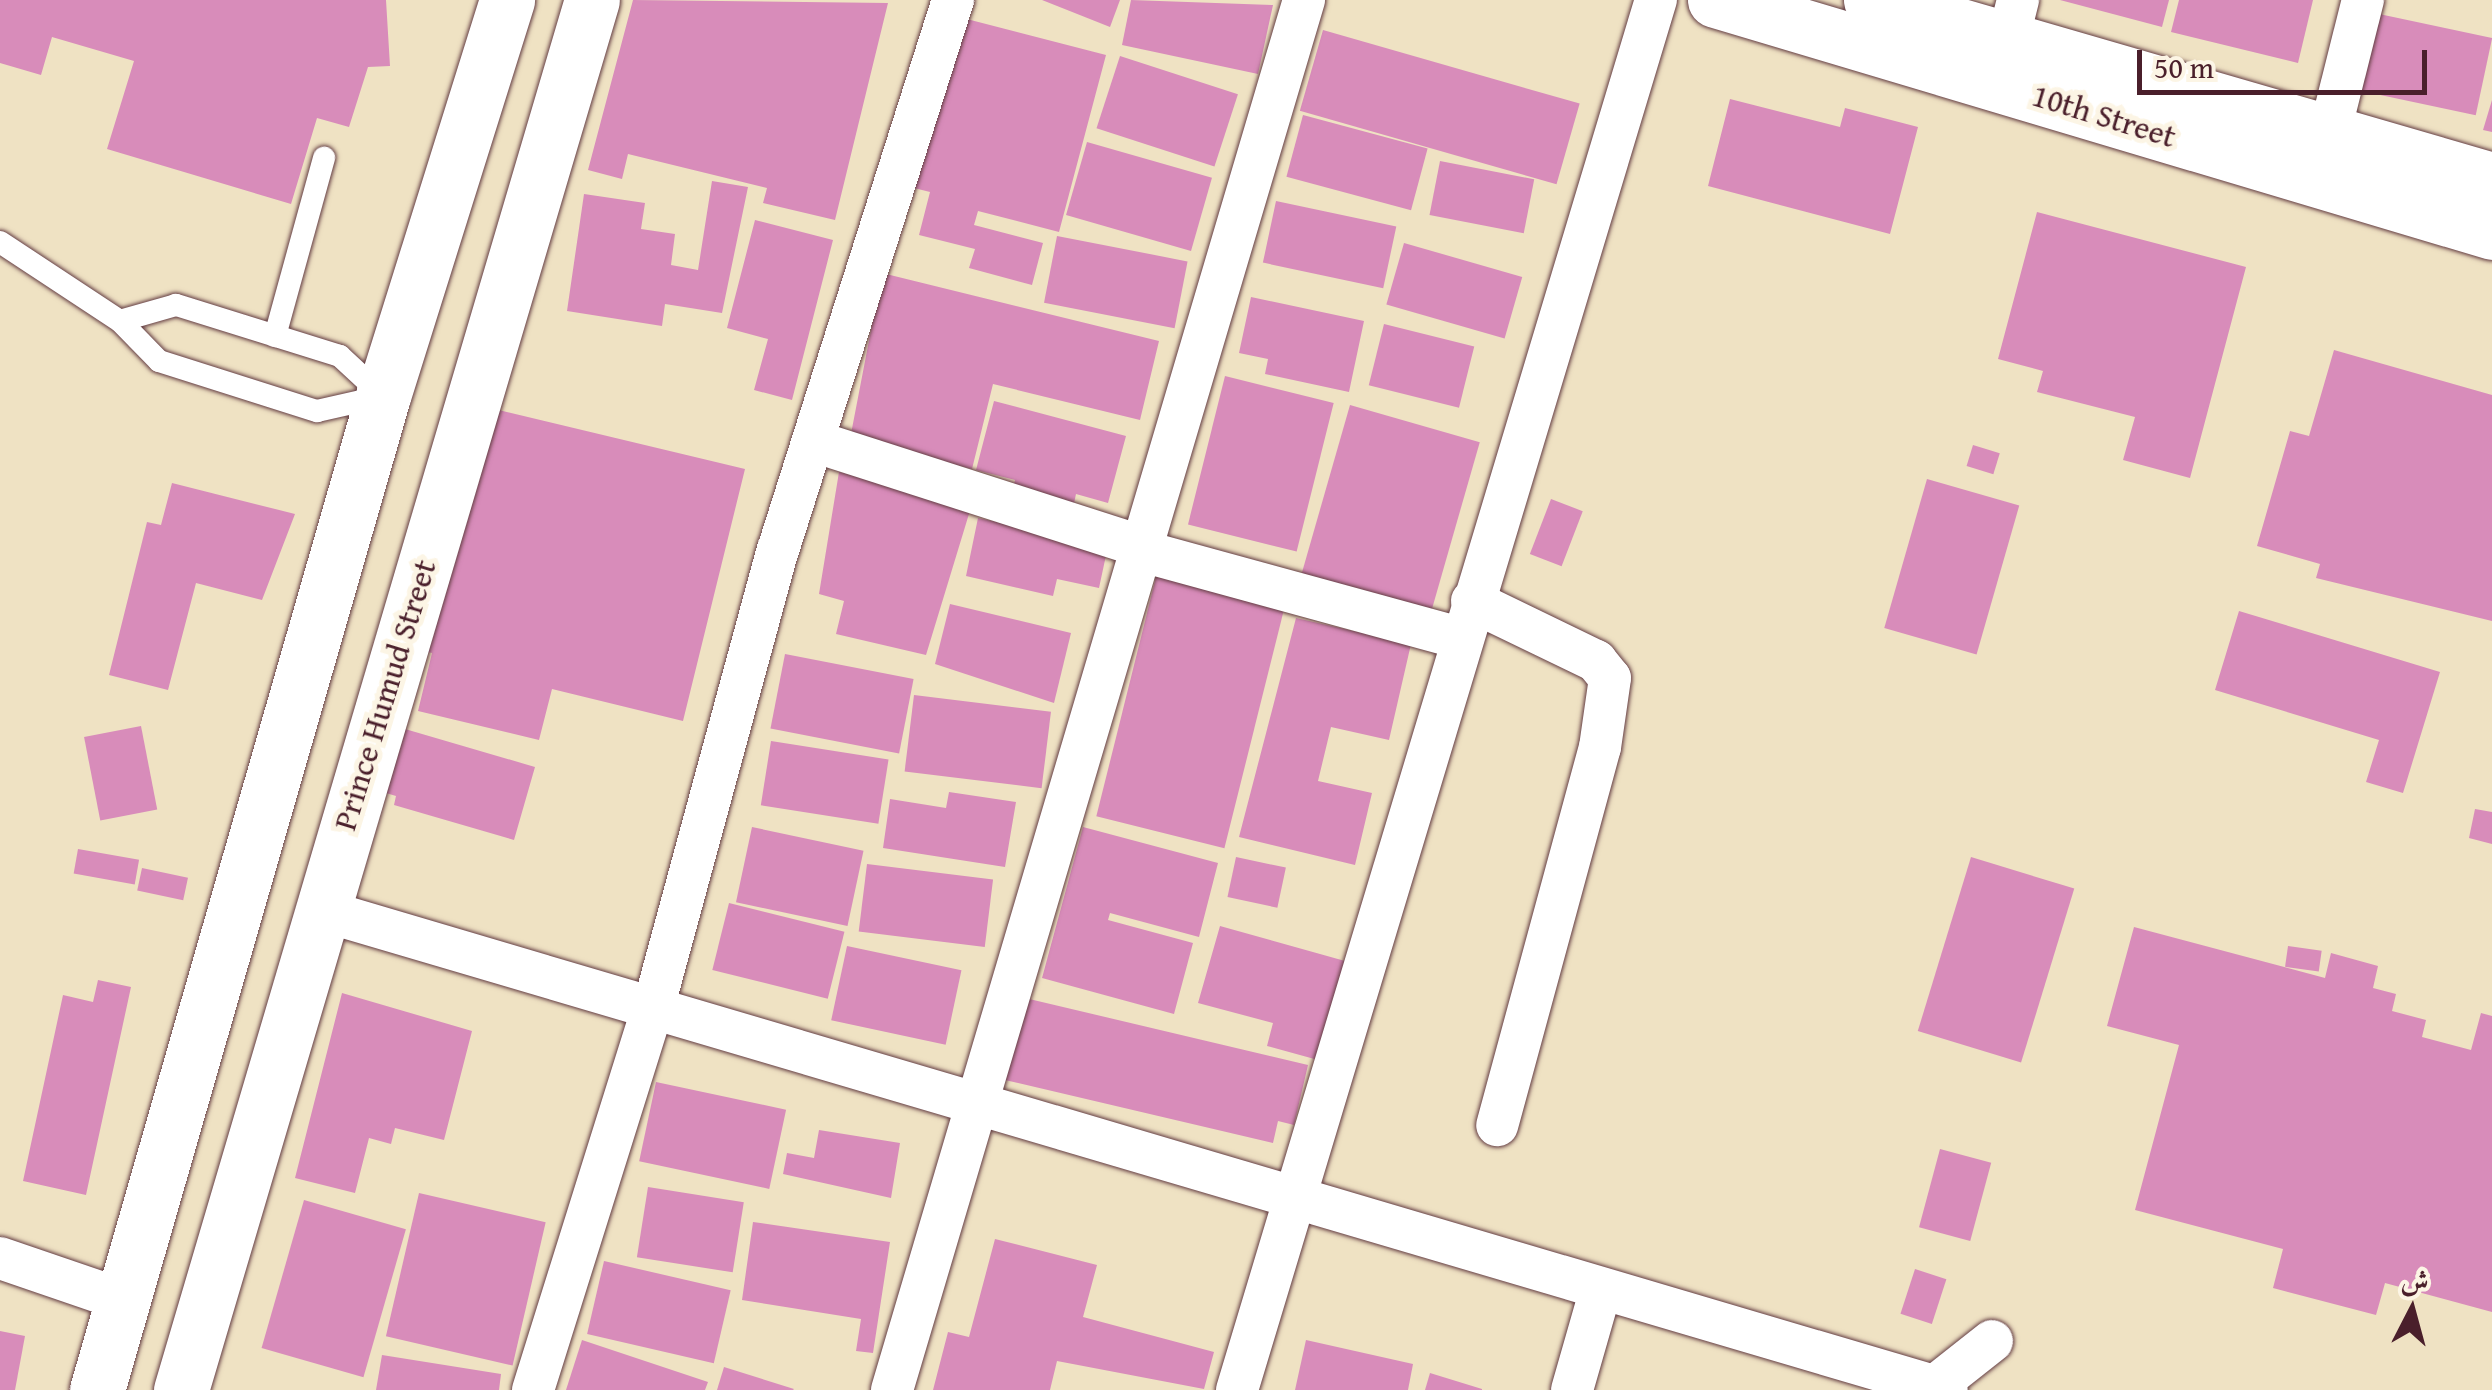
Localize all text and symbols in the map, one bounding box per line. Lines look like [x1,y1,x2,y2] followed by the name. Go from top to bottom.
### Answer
[2142,30,2432,92] scale bar
[2154,45,2214,89] text: 50 m
[2028,76,2180,156] street label: 10th Street
[326,555,444,835] street label: Prince Humud Street
[2399,1258,2431,1302] text: ش
[2362,1260,2462,1360] north arrow

